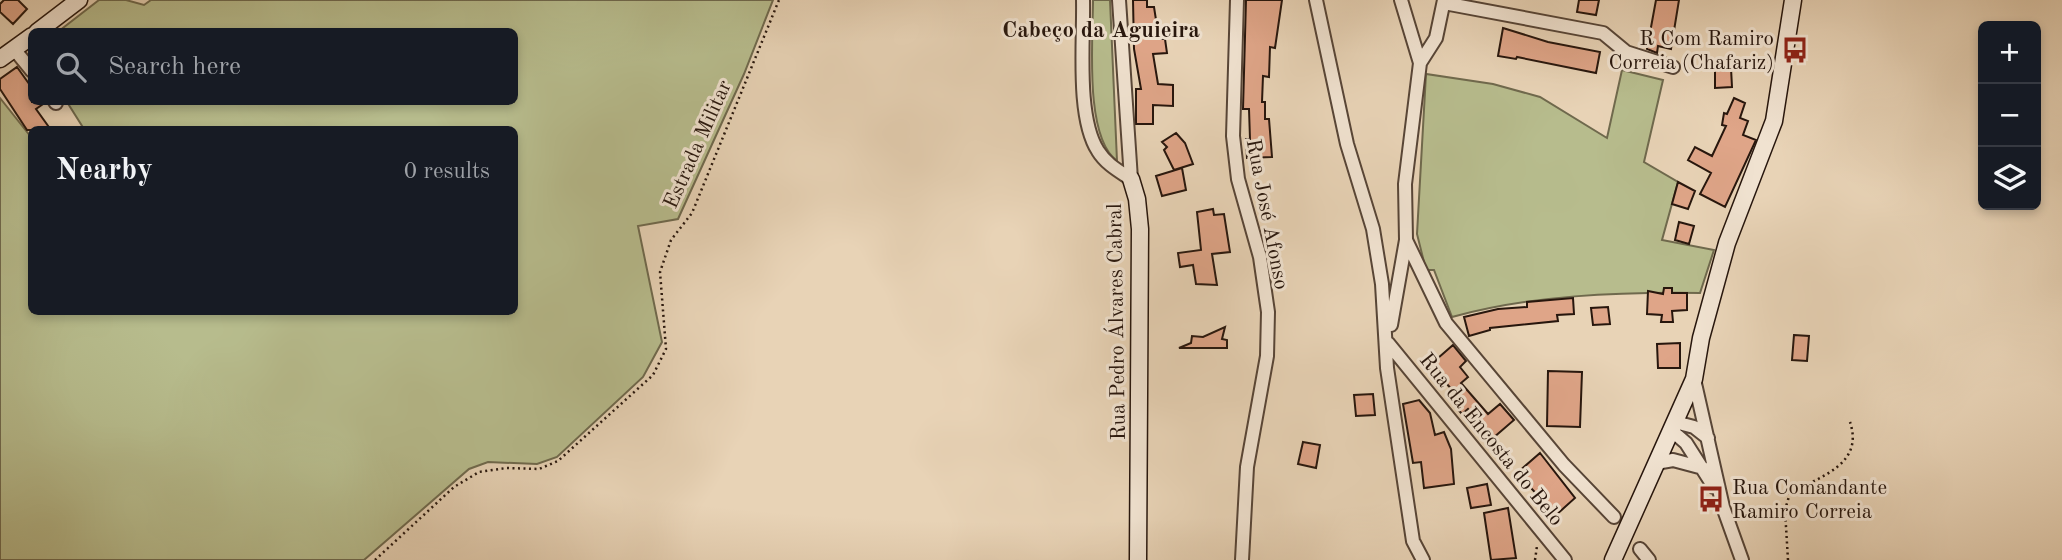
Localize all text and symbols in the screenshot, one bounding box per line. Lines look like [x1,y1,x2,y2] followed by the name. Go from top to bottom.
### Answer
[1002,19,1200,42] district label: Cabeço da Aguieira
[1978,21,2041,210] map controls
[1978,21,2041,84] button: +
[28,28,518,105] search box
[1608,29,1774,74] place label: R Com Ramiro Correia (Chafariz)
[1780,35,1810,65] bus stop icon: R Com Ramiro Correia (Chafariz)
[52,48,90,86] icon: search
[108,54,241,80] text: Search here
[661,77,736,212] street label: Estrada Militar
[1978,84,2041,147] button: −
[1242,137,1291,291] street label: Rua José Afonso
[1978,147,2041,210] button: layers
[56,156,153,186] text: Nearby
[404,160,490,183] text: 0 results
[1101,203,1130,441] street label: Rua Pedro Álvares Cabral
[1415,350,1567,530] street label: Rua da Encosta do Belo
[1732,478,1887,523] place label: Rua Comandante Ramiro Correia
[1696,484,1726,514] bus stop icon: Rua Comandante Ramiro Correia

